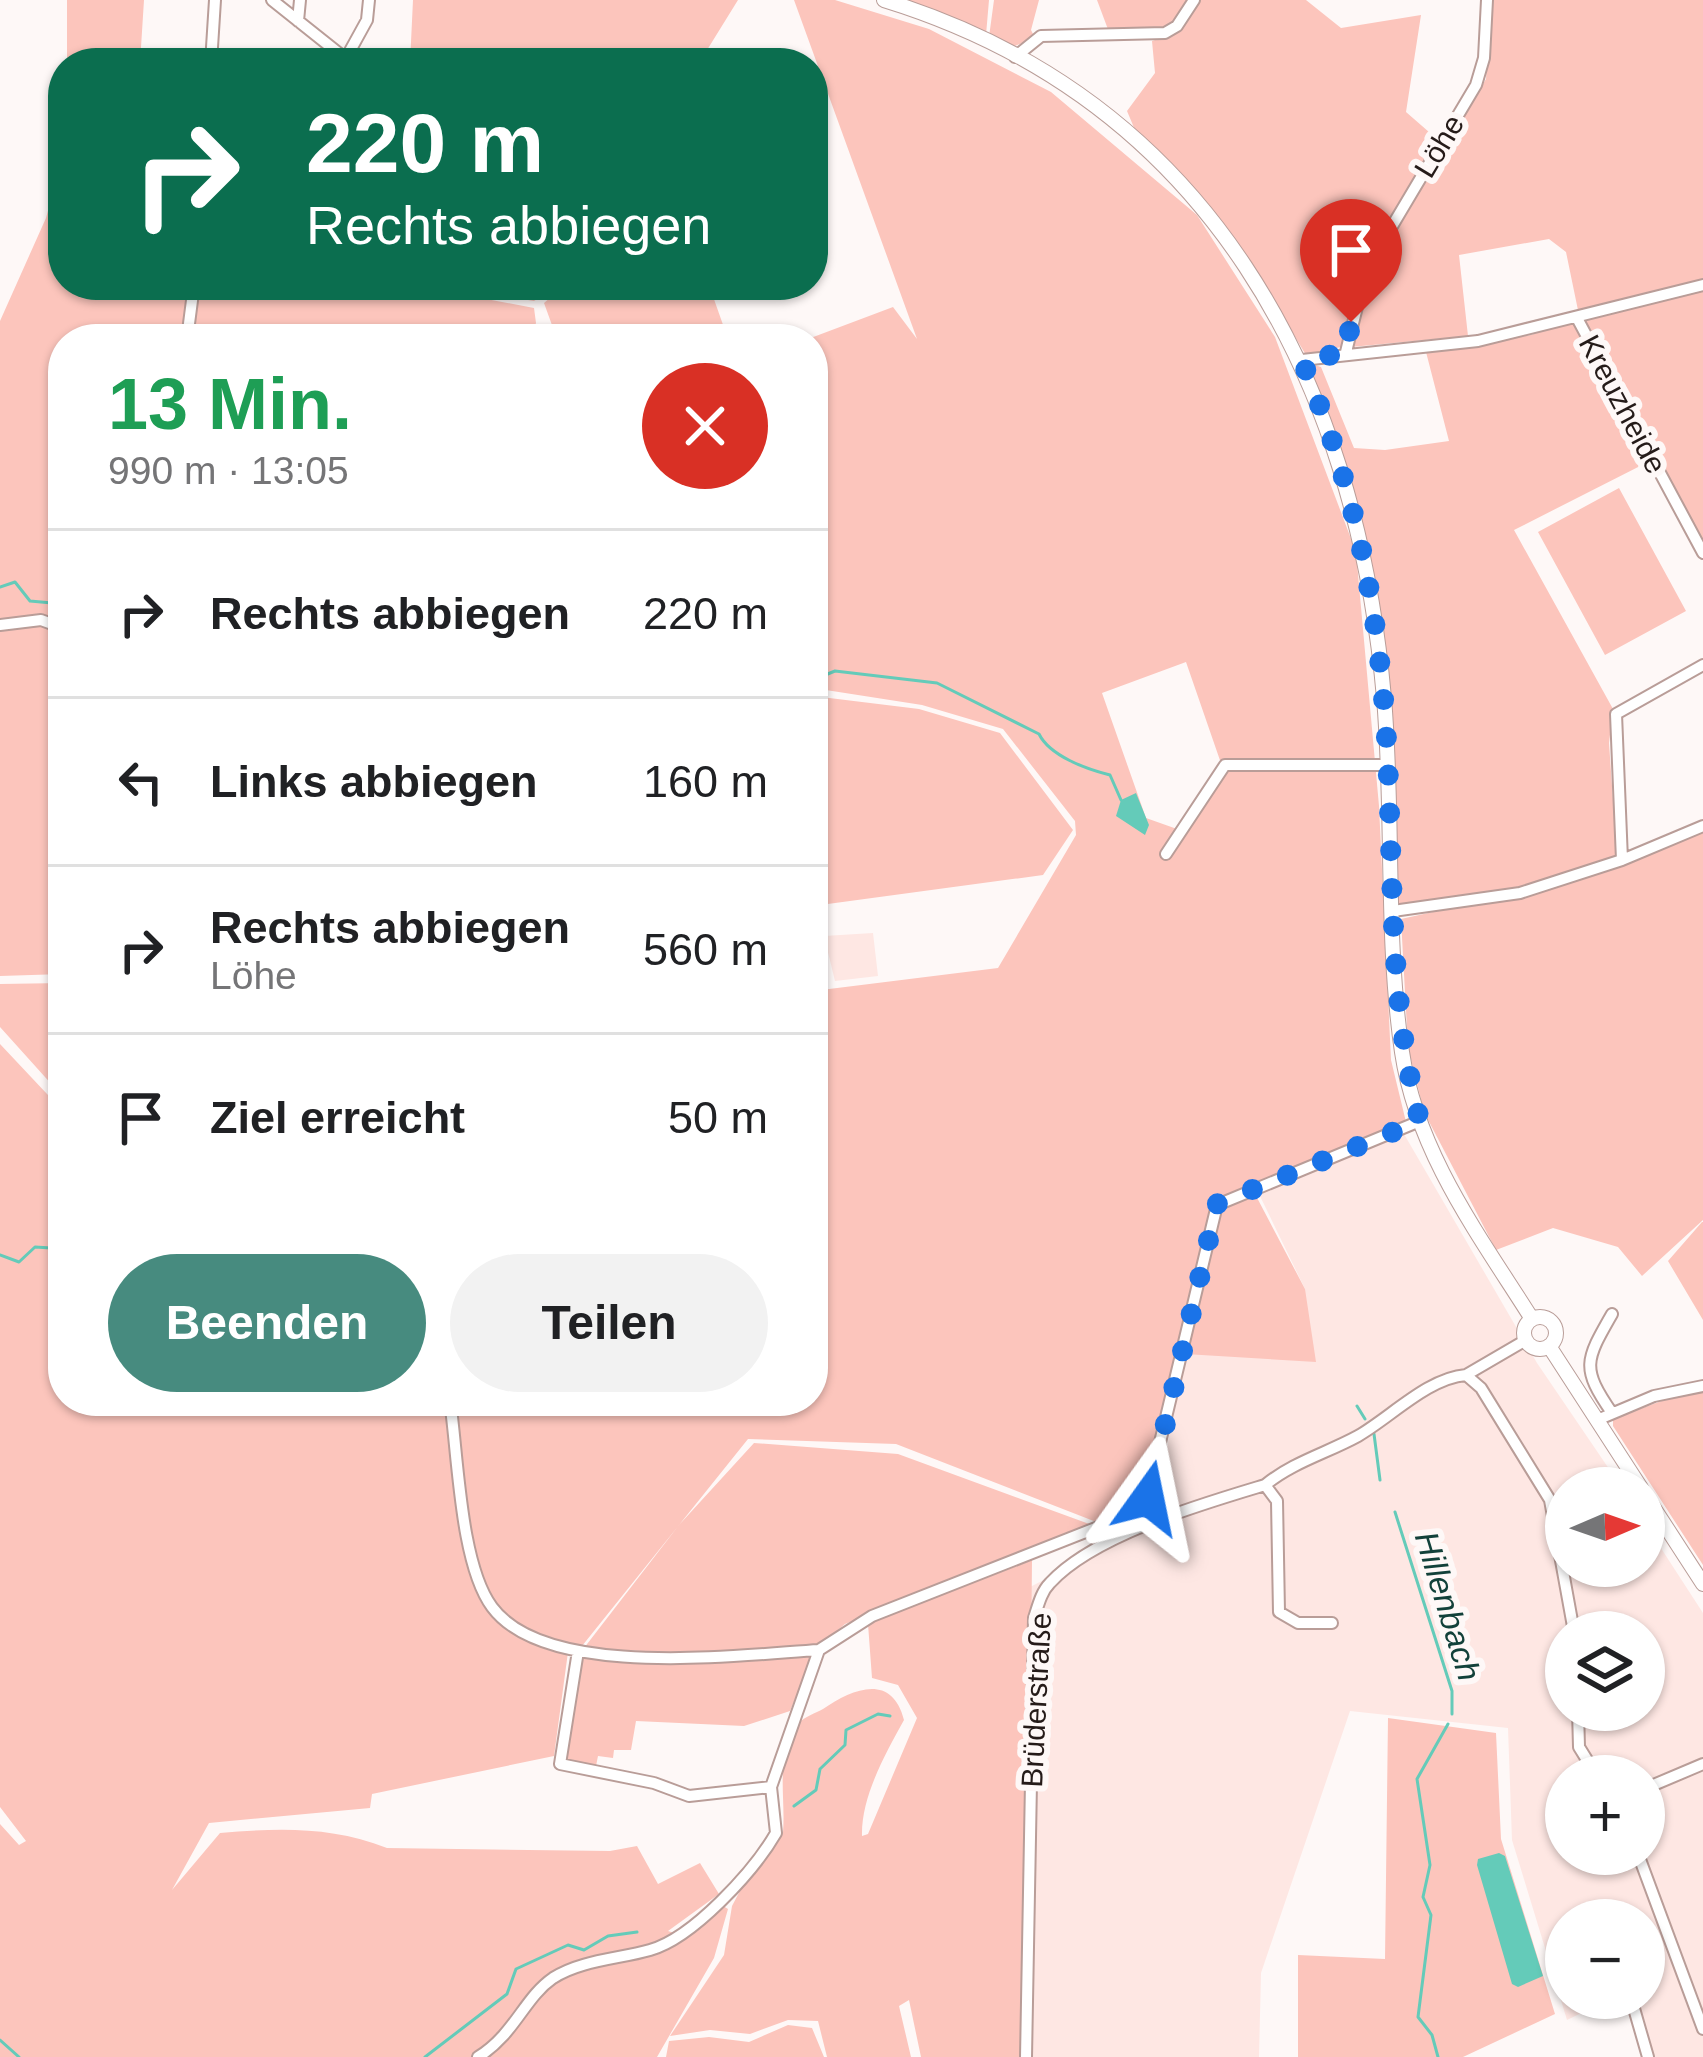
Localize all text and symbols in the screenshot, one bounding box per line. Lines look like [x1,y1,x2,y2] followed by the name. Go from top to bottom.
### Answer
[108,96,264,252] icon: right
[306,96,544,190] text: 220 m
[1408,109,1470,183] street label: Löhe
[306,195,711,255] text: Rechts abbiegen
[1300,199,1402,322] pin
[1318,217,1384,283] icon: arrive
[1573,329,1673,479] street label: Kreuzheide
[642,363,768,489] button: close
[108,364,352,444] text: 13 Min.
[108,449,349,492] text: 990 m · 13:05
[108,581,174,647] icon: right
[210,588,570,639] text: Rechts abbiegen
[643,588,768,639] text: 220 m
[108,749,174,815] icon: left
[210,756,538,807] text: Links abbiegen
[643,756,768,807] text: 160 m
[210,902,570,953] text: Rechts abbiegen
[108,917,174,983] icon: right
[643,924,768,975] text: 560 m
[210,954,297,997] text: Löhe
[108,1085,174,1151] icon: arrive
[210,1092,465,1143] text: Ziel erreicht
[668,1092,768,1143] text: 50 m
[108,1254,426,1392] button: Beenden
[450,1254,768,1392] button: Teilen
[1085,1435,1211,1561] position arrow
[1545,1467,1665,1587] north arrow
[1545,1467,1665,2019] map controls
[1408,1527,1488,1685] water label: Hillenbach
[1545,1611,1665,1731] button: layers
[1015,1612,1057,1788] street label: Brüderstraße
[1545,1755,1665,1875] button: +
[1545,1899,1665,2019] button: −

